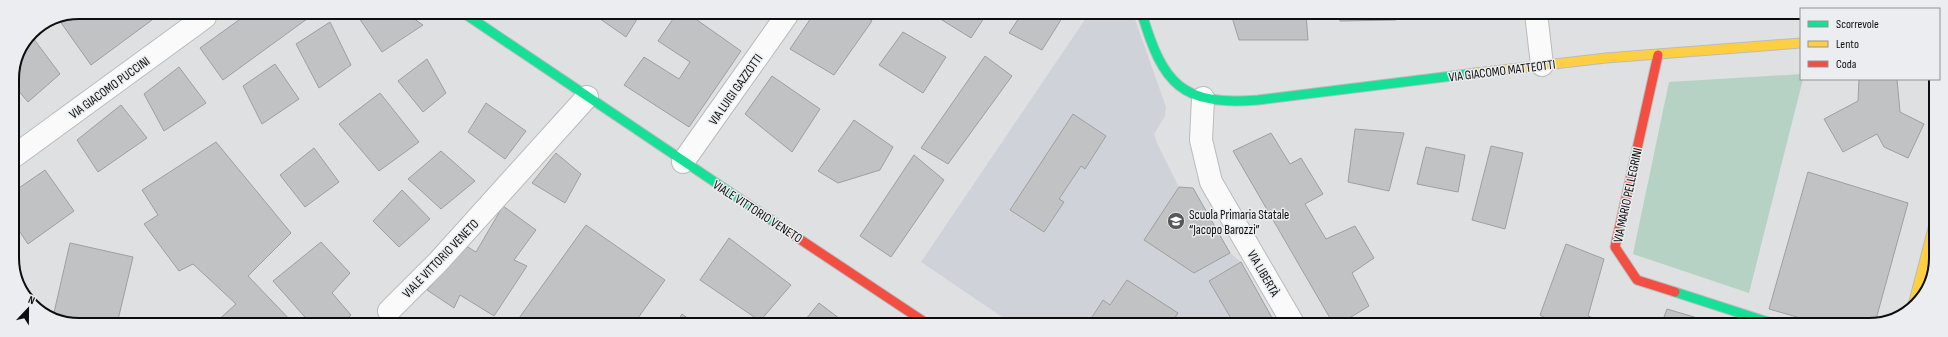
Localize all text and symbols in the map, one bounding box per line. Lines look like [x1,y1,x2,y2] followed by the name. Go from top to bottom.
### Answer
[1800,8,1940,80] legend
[1836,17,1879,32] text: Scorrevole
[1836,37,1859,52] text: Lento
[705,51,766,128] street label: VIA LUIGI GAZZOTTI
[66,53,153,122] street label: VIA GIACOMO PUCCINI
[1448,57,1556,85] street label: VIA GIACOMO MATTEOTTI
[1836,57,1857,72] text: Coda
[1610,146,1646,244] street label: VIA MARIO PELLEGRINI
[710,177,805,247] street label: VIALE VITTORIO VENETO
[1189,207,1289,238] place label: Scuola Primaria Statale “Jacopo Barozzi”
[1166,211,1186,231] school or university icon: Scuola Primaria Statale “Jacopo Barozzi”
[399,216,482,301] street label: VIALE VITTORIO VENETO
[1243,247,1283,300] street label: VIA LIBERTÀ
[8,289,48,329] north arrow
[26,293,37,307] text: N

